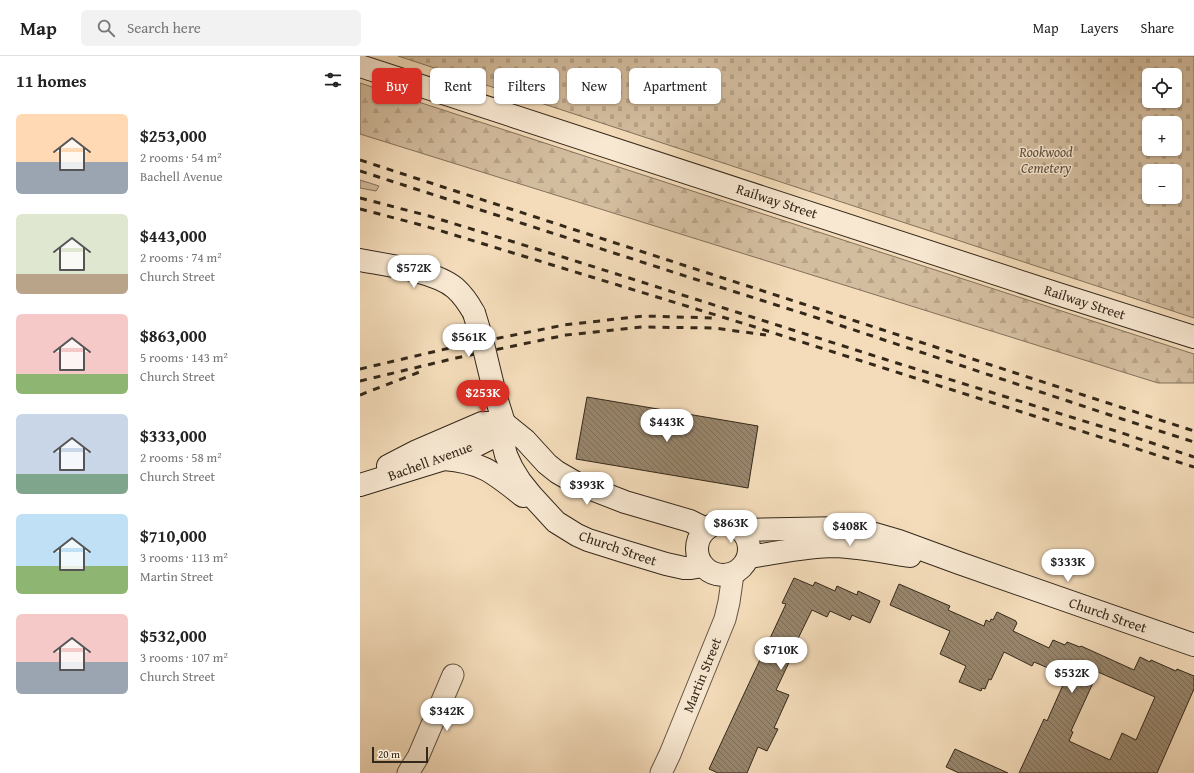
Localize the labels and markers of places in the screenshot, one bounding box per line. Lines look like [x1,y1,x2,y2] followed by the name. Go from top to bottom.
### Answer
[386,255,442,289] pin: $572K
[441,324,497,358] pin: $561K
[455,380,511,414] pin: $253K
[639,409,695,443] pin: $443K
[559,472,615,506] pin: $393K
[703,510,759,544] pin: $863K
[822,513,878,547] pin: $408K
[1040,549,1096,583] pin: $333K
[753,637,809,671] pin: $710K
[1044,660,1100,694] pin: $532K
[419,698,475,732] pin: $342K

